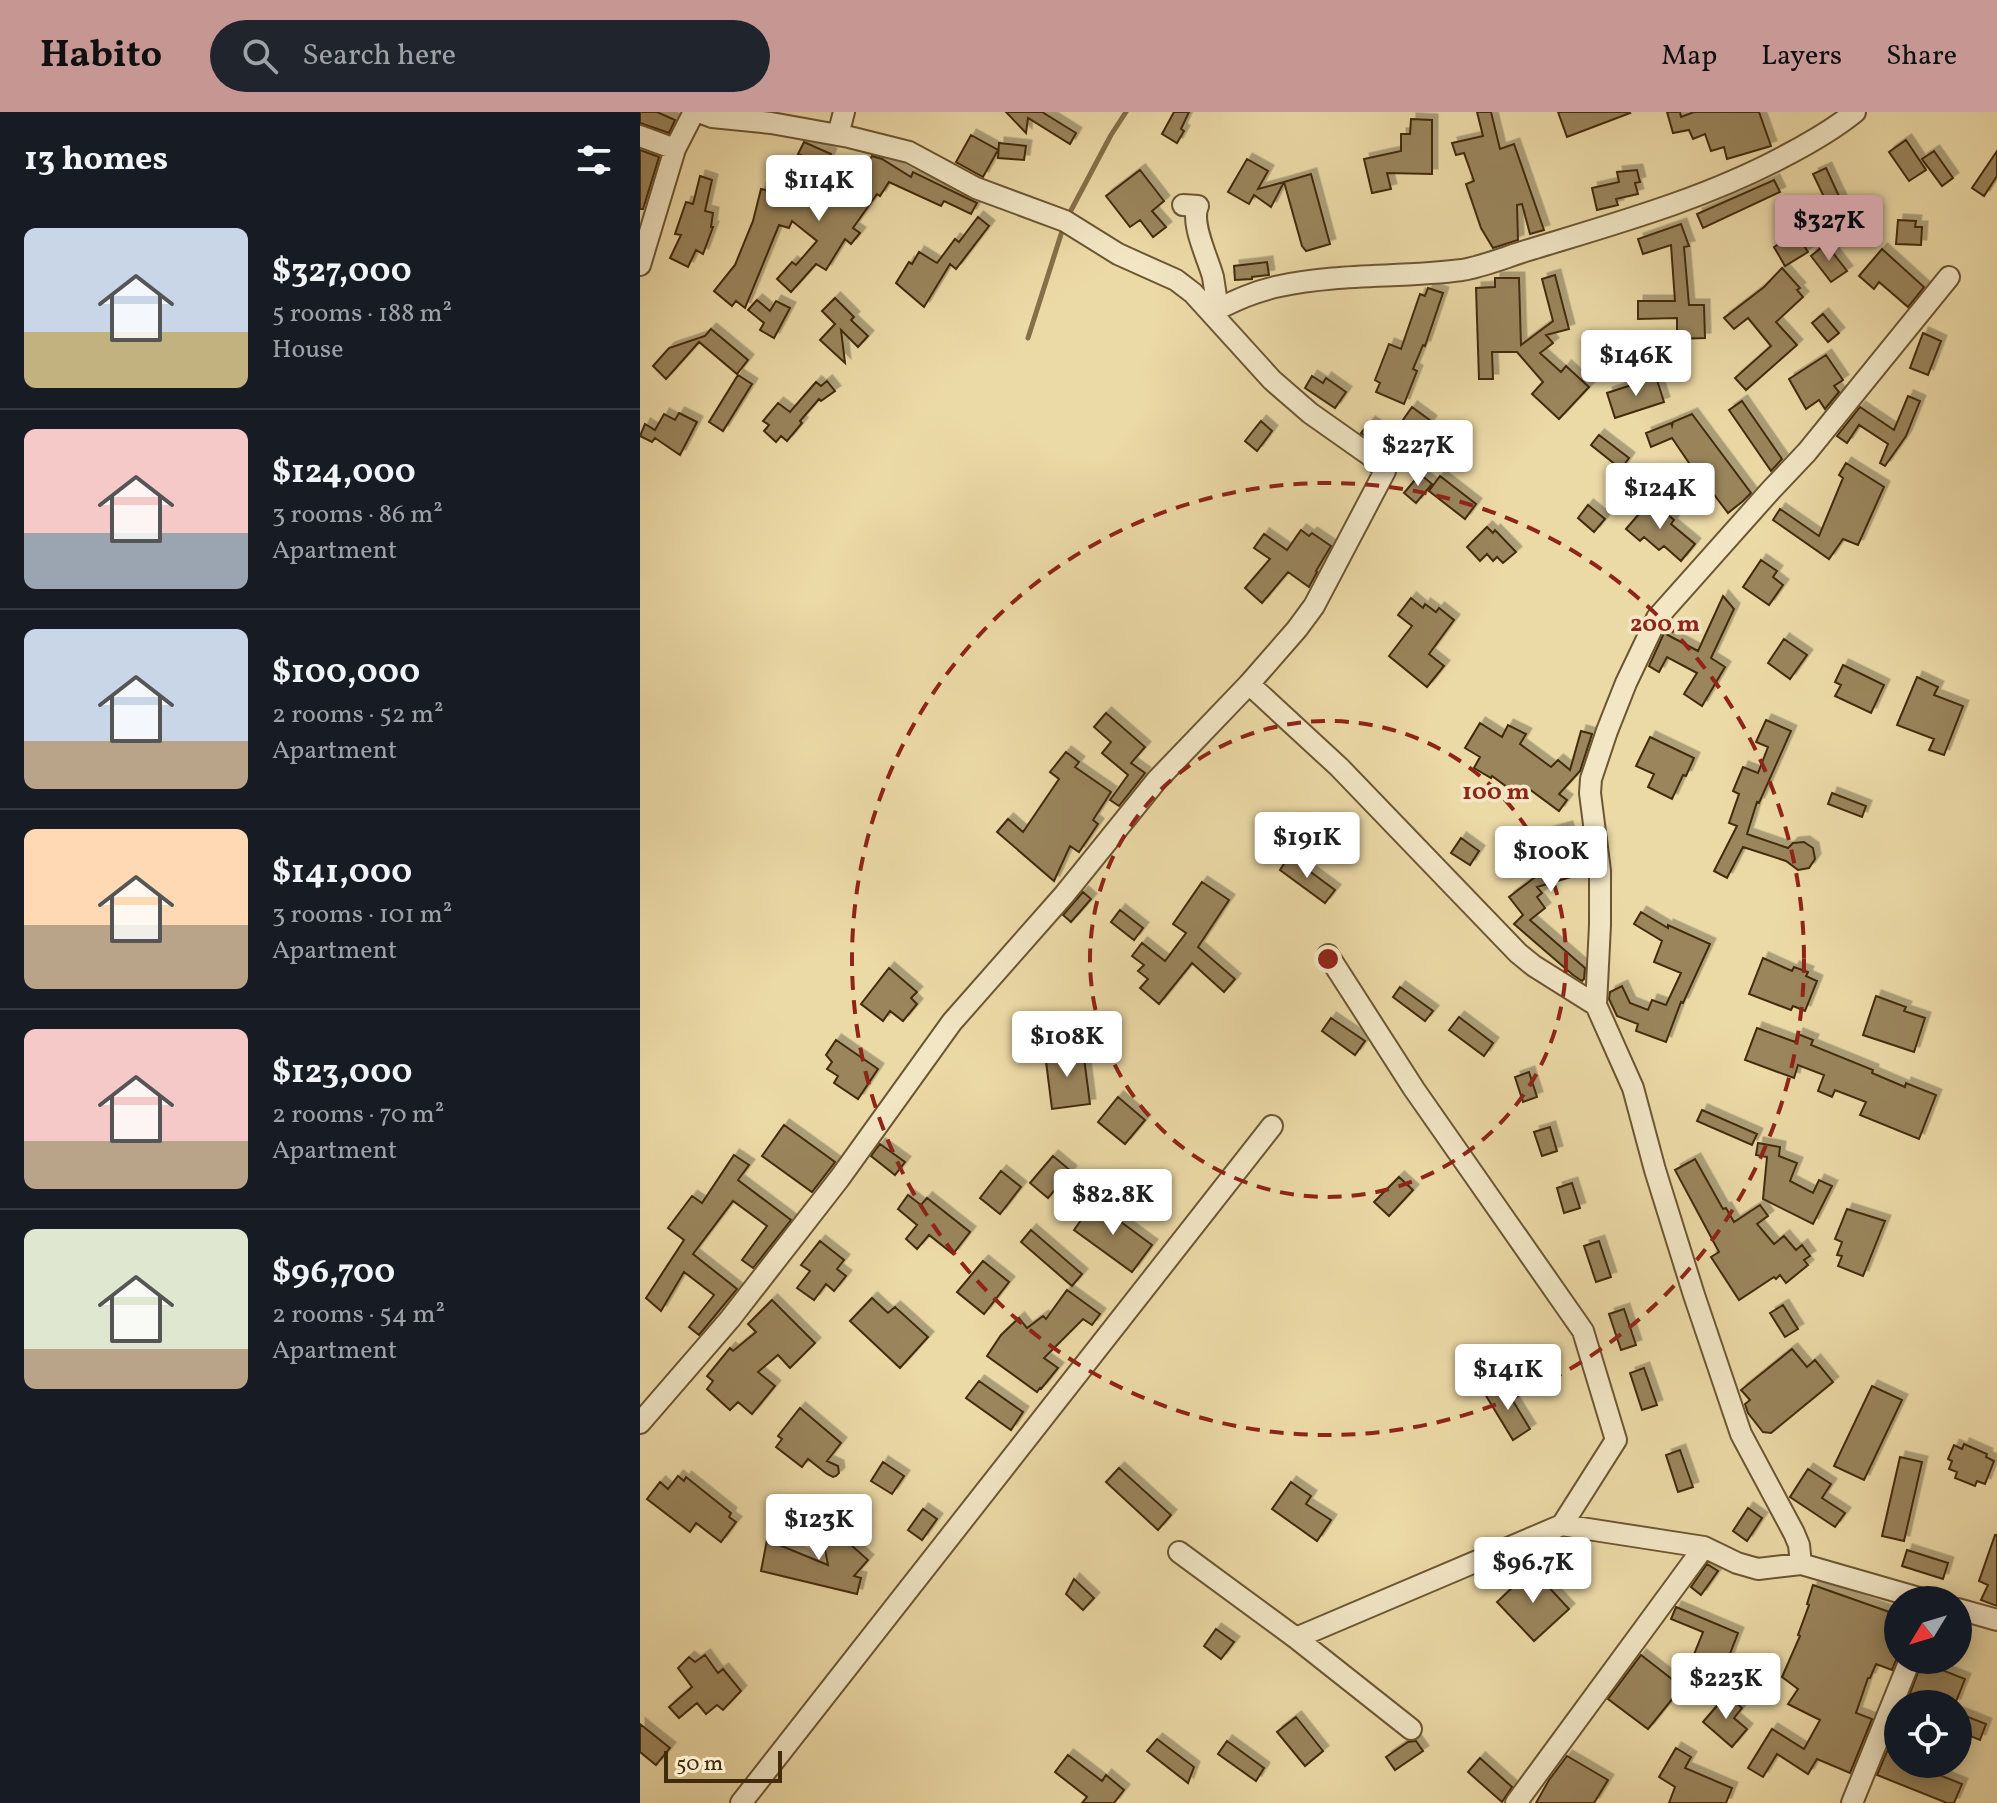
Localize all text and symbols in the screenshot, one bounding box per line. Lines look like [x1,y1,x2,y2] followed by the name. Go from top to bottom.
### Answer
[210,20,770,92] search box
[40,30,162,83] text: Habito
[238,34,282,78] icon: search
[302,35,456,77] text: Search here
[1661,37,1717,76] text: Map
[1761,37,1842,76] text: Layers
[1886,37,1957,76] text: Share
[24,137,168,184] text: 13 homes
[572,138,616,182] icon: filters
[763,155,875,223] pin: $114K
[784,163,854,199] text: $114K
[1773,195,1885,263] pin: $327K
[1793,203,1865,239] text: $327K
[272,249,412,296] text: $327,000
[88,260,184,356] icon: home
[272,296,452,332] text: 5 rooms · 188 m²
[1580,330,1692,398] pin: $146K
[272,332,344,368] text: House
[1599,338,1673,374] text: $146K
[1362,420,1474,488] pin: $227K
[1382,428,1454,464] text: $227K
[272,450,416,497] text: $124,000
[88,461,184,557] icon: home
[1604,463,1716,531] pin: $124K
[1624,471,1696,507] text: $124K
[272,497,443,533] text: 3 rooms · 86 m²
[272,533,397,569] text: Apartment
[1630,608,1700,642] text: 200 m
[272,650,420,697] text: $100,000
[88,661,184,757] icon: home
[272,697,444,733] text: 2 rooms · 52 m²
[272,733,397,769] text: Apartment
[1462,776,1530,810] text: 100 m
[1251,812,1363,880] pin: $191K
[1273,820,1341,856] text: $191K
[1495,826,1607,894] pin: $100K
[1513,834,1589,870] text: $100K
[272,850,412,897] text: $141,000
[88,861,184,957] icon: home
[272,897,452,933] text: 3 rooms · 101 m²
[272,933,397,969] text: Apartment
[1314,945,1342,973] centre of rings
[1011,1011,1123,1079] pin: $108K
[1030,1019,1104,1055] text: $108K
[272,1050,412,1097] text: $123,000
[88,1061,184,1157] icon: home
[272,1097,444,1133] text: 2 rooms · 70 m²
[272,1133,397,1169] text: Apartment
[1048,1169,1178,1237] pin: $82.8K
[1072,1177,1154,1213] text: $82.8K
[272,1250,395,1297] text: $96,700
[88,1261,184,1357] icon: home
[272,1297,445,1333] text: 2 rooms · 54 m²
[272,1333,397,1369] text: Apartment
[1452,1344,1564,1412] pin: $141K
[1473,1352,1543,1388] text: $141K
[763,1494,875,1562] pin: $123K
[784,1502,854,1538] text: $123K
[1468,1537,1598,1605] pin: $96.7K
[1492,1545,1574,1581] text: $96.7K
[1884,1586,1972,1674] north arrow
[1884,1586,1972,1778] map controls
[1670,1653,1782,1721] pin: $223K
[1689,1661,1763,1697] text: $223K
[1884,1690,1972,1778] button: locate
[664,1747,782,1783] scale bar
[676,1749,723,1780] text: 50 m

